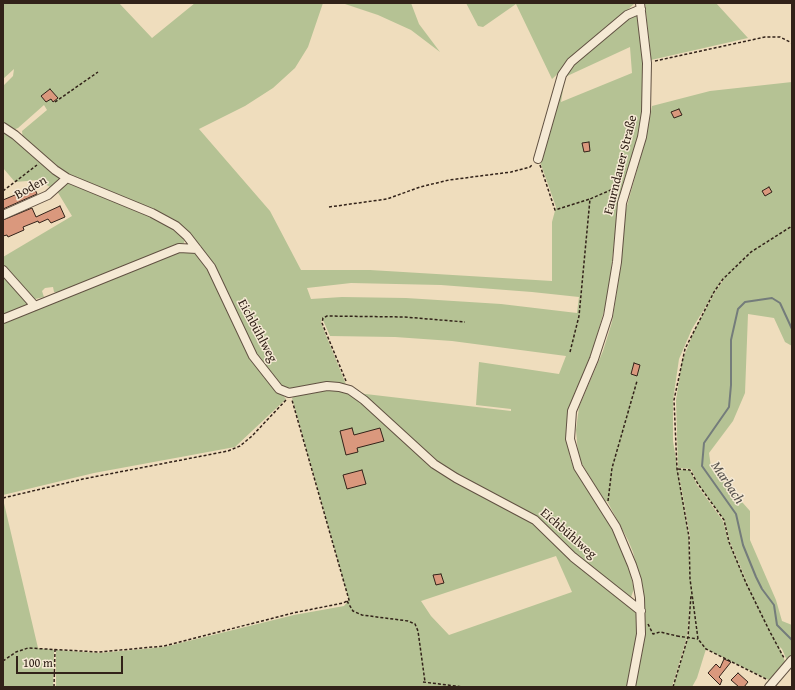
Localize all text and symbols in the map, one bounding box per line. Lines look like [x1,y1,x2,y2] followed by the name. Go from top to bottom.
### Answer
[601,114,641,216] street label: Faurndauer Straße
[12,173,50,203] street label: Boden
[234,297,280,365] street label: Eichbühlweg
[707,458,747,508] water label: Marbach
[537,505,599,563] street label: Eichbühlweg
[18,648,125,674] scale bar
[23,654,53,671] text: 100 m

